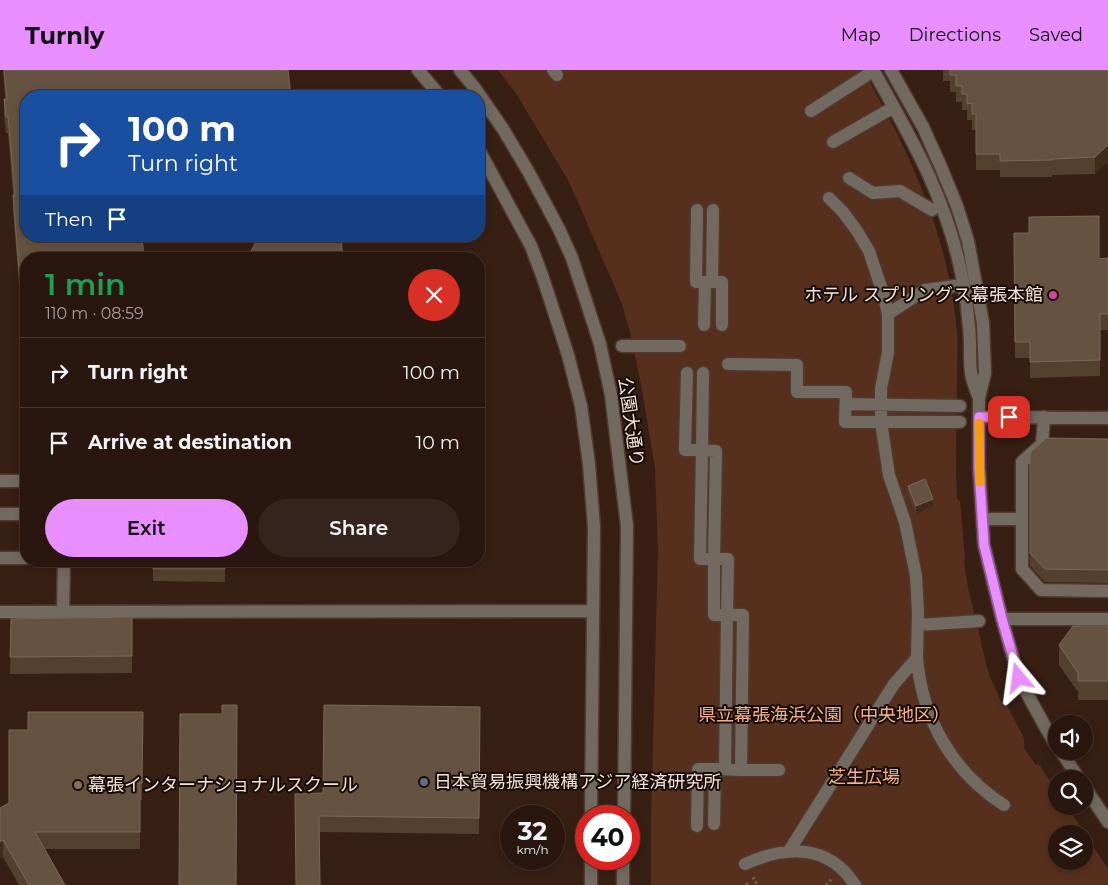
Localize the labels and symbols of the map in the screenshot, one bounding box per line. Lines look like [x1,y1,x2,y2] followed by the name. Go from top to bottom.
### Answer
[804,284,1043,306] place label: ホテル スプリングス幕張本館
[1047,289,1059,301] marker: ホテル スプリングス幕張本館
[614,376,648,468] street label: 公園大通り
[988,396,1030,438] pin
[992,651,1044,703] position arrow
[698,704,950,726] park label: 県立幕張海浜公園（中央地区）
[828,766,900,788] park label: 芝生広場
[434,771,721,793] place label: 日本貿易振興機構アジア経済研究所
[88,774,358,796] place label: 幕張インターナショナルスクール
[418,776,430,788] marker: 日本貿易振興機構アジア経済研究所
[72,779,84,791] marker: 幕張インターナショナルスクール
[575,805,640,870] speed limit sign: 40

